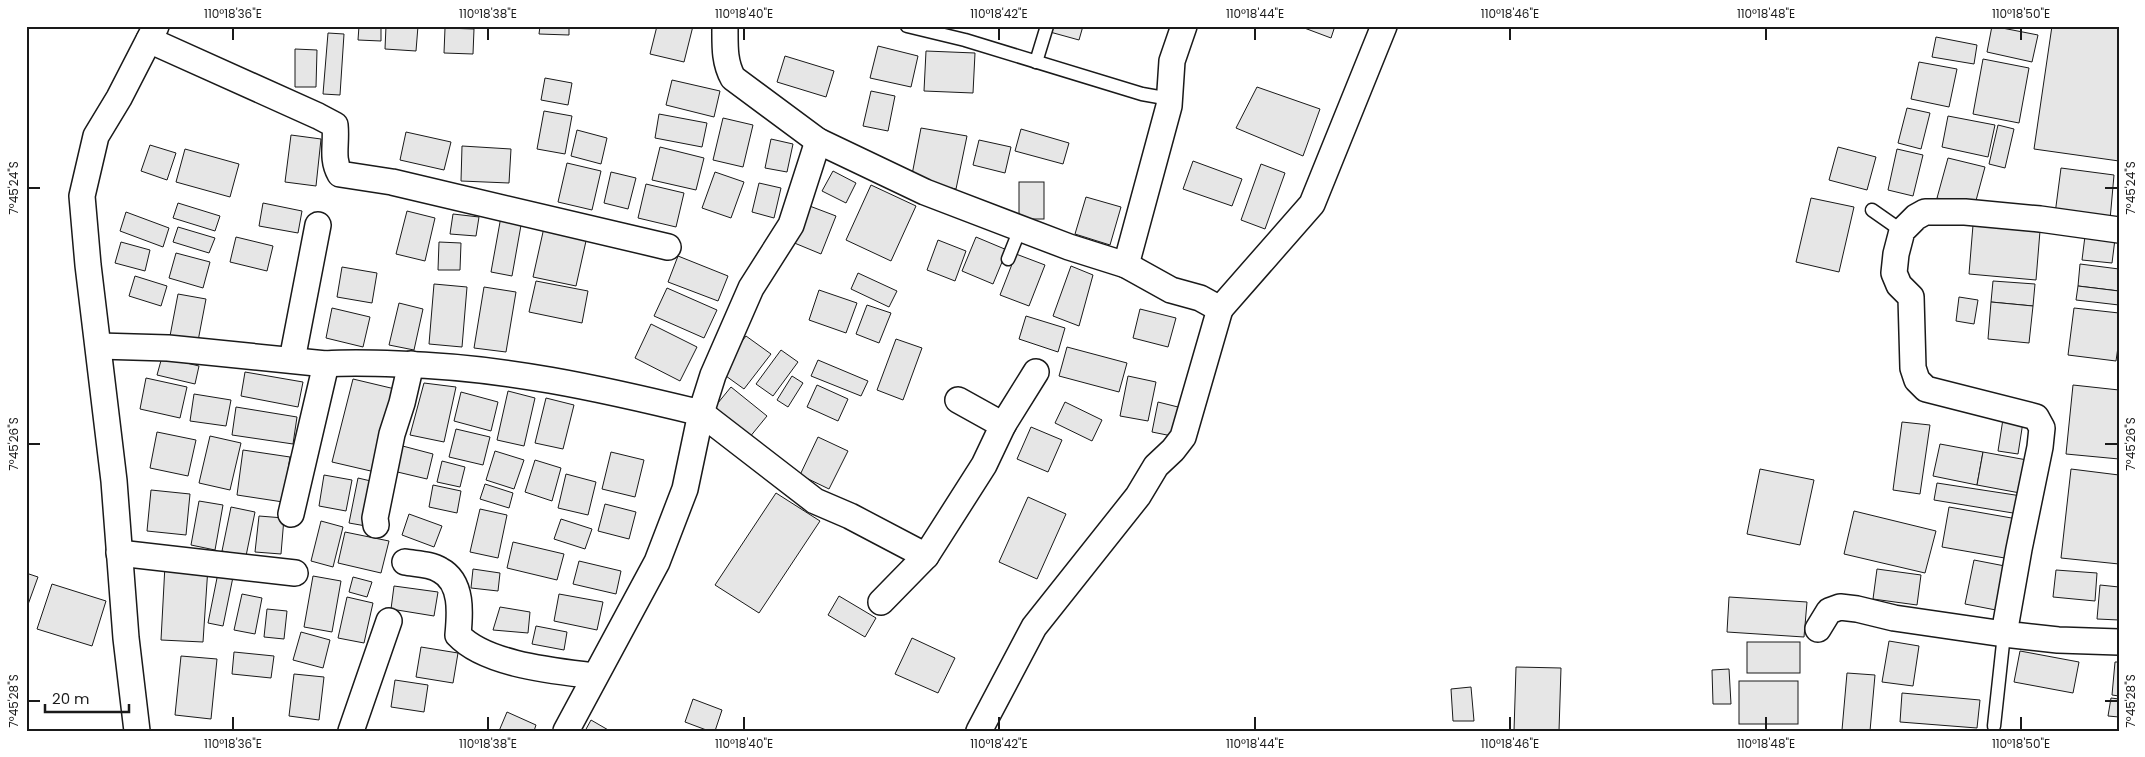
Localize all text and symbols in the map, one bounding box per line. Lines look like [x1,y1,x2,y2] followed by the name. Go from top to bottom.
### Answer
[204,5,262,22] text: 110°18'36"E
[459,5,517,22] text: 110°18'38"E
[715,5,773,22] text: 110°18'40"E
[970,5,1028,22] text: 110°18'42"E
[1226,5,1284,22] text: 110°18'44"E
[1481,5,1539,22] text: 110°18'46"E
[1737,5,1795,22] text: 110°18'48"E
[1992,5,2050,22] text: 110°18'50"E
[5,161,22,215] text: 7°45'24"S
[2122,161,2139,215] text: 7°45'24"S
[5,417,22,471] text: 7°45'26"S
[2122,417,2139,471] text: 7°45'26"S
[5,674,22,728] text: 7°45'28"S
[2122,674,2139,728] text: 7°45'28"S
[45,682,129,714] scale bar
[52,688,90,709] text: 20 m
[204,735,262,752] text: 110°18'36"E
[459,735,517,752] text: 110°18'38"E
[715,735,773,752] text: 110°18'40"E
[970,735,1028,752] text: 110°18'42"E
[1226,735,1284,752] text: 110°18'44"E
[1481,735,1539,752] text: 110°18'46"E
[1737,735,1795,752] text: 110°18'48"E
[1992,735,2050,752] text: 110°18'50"E

